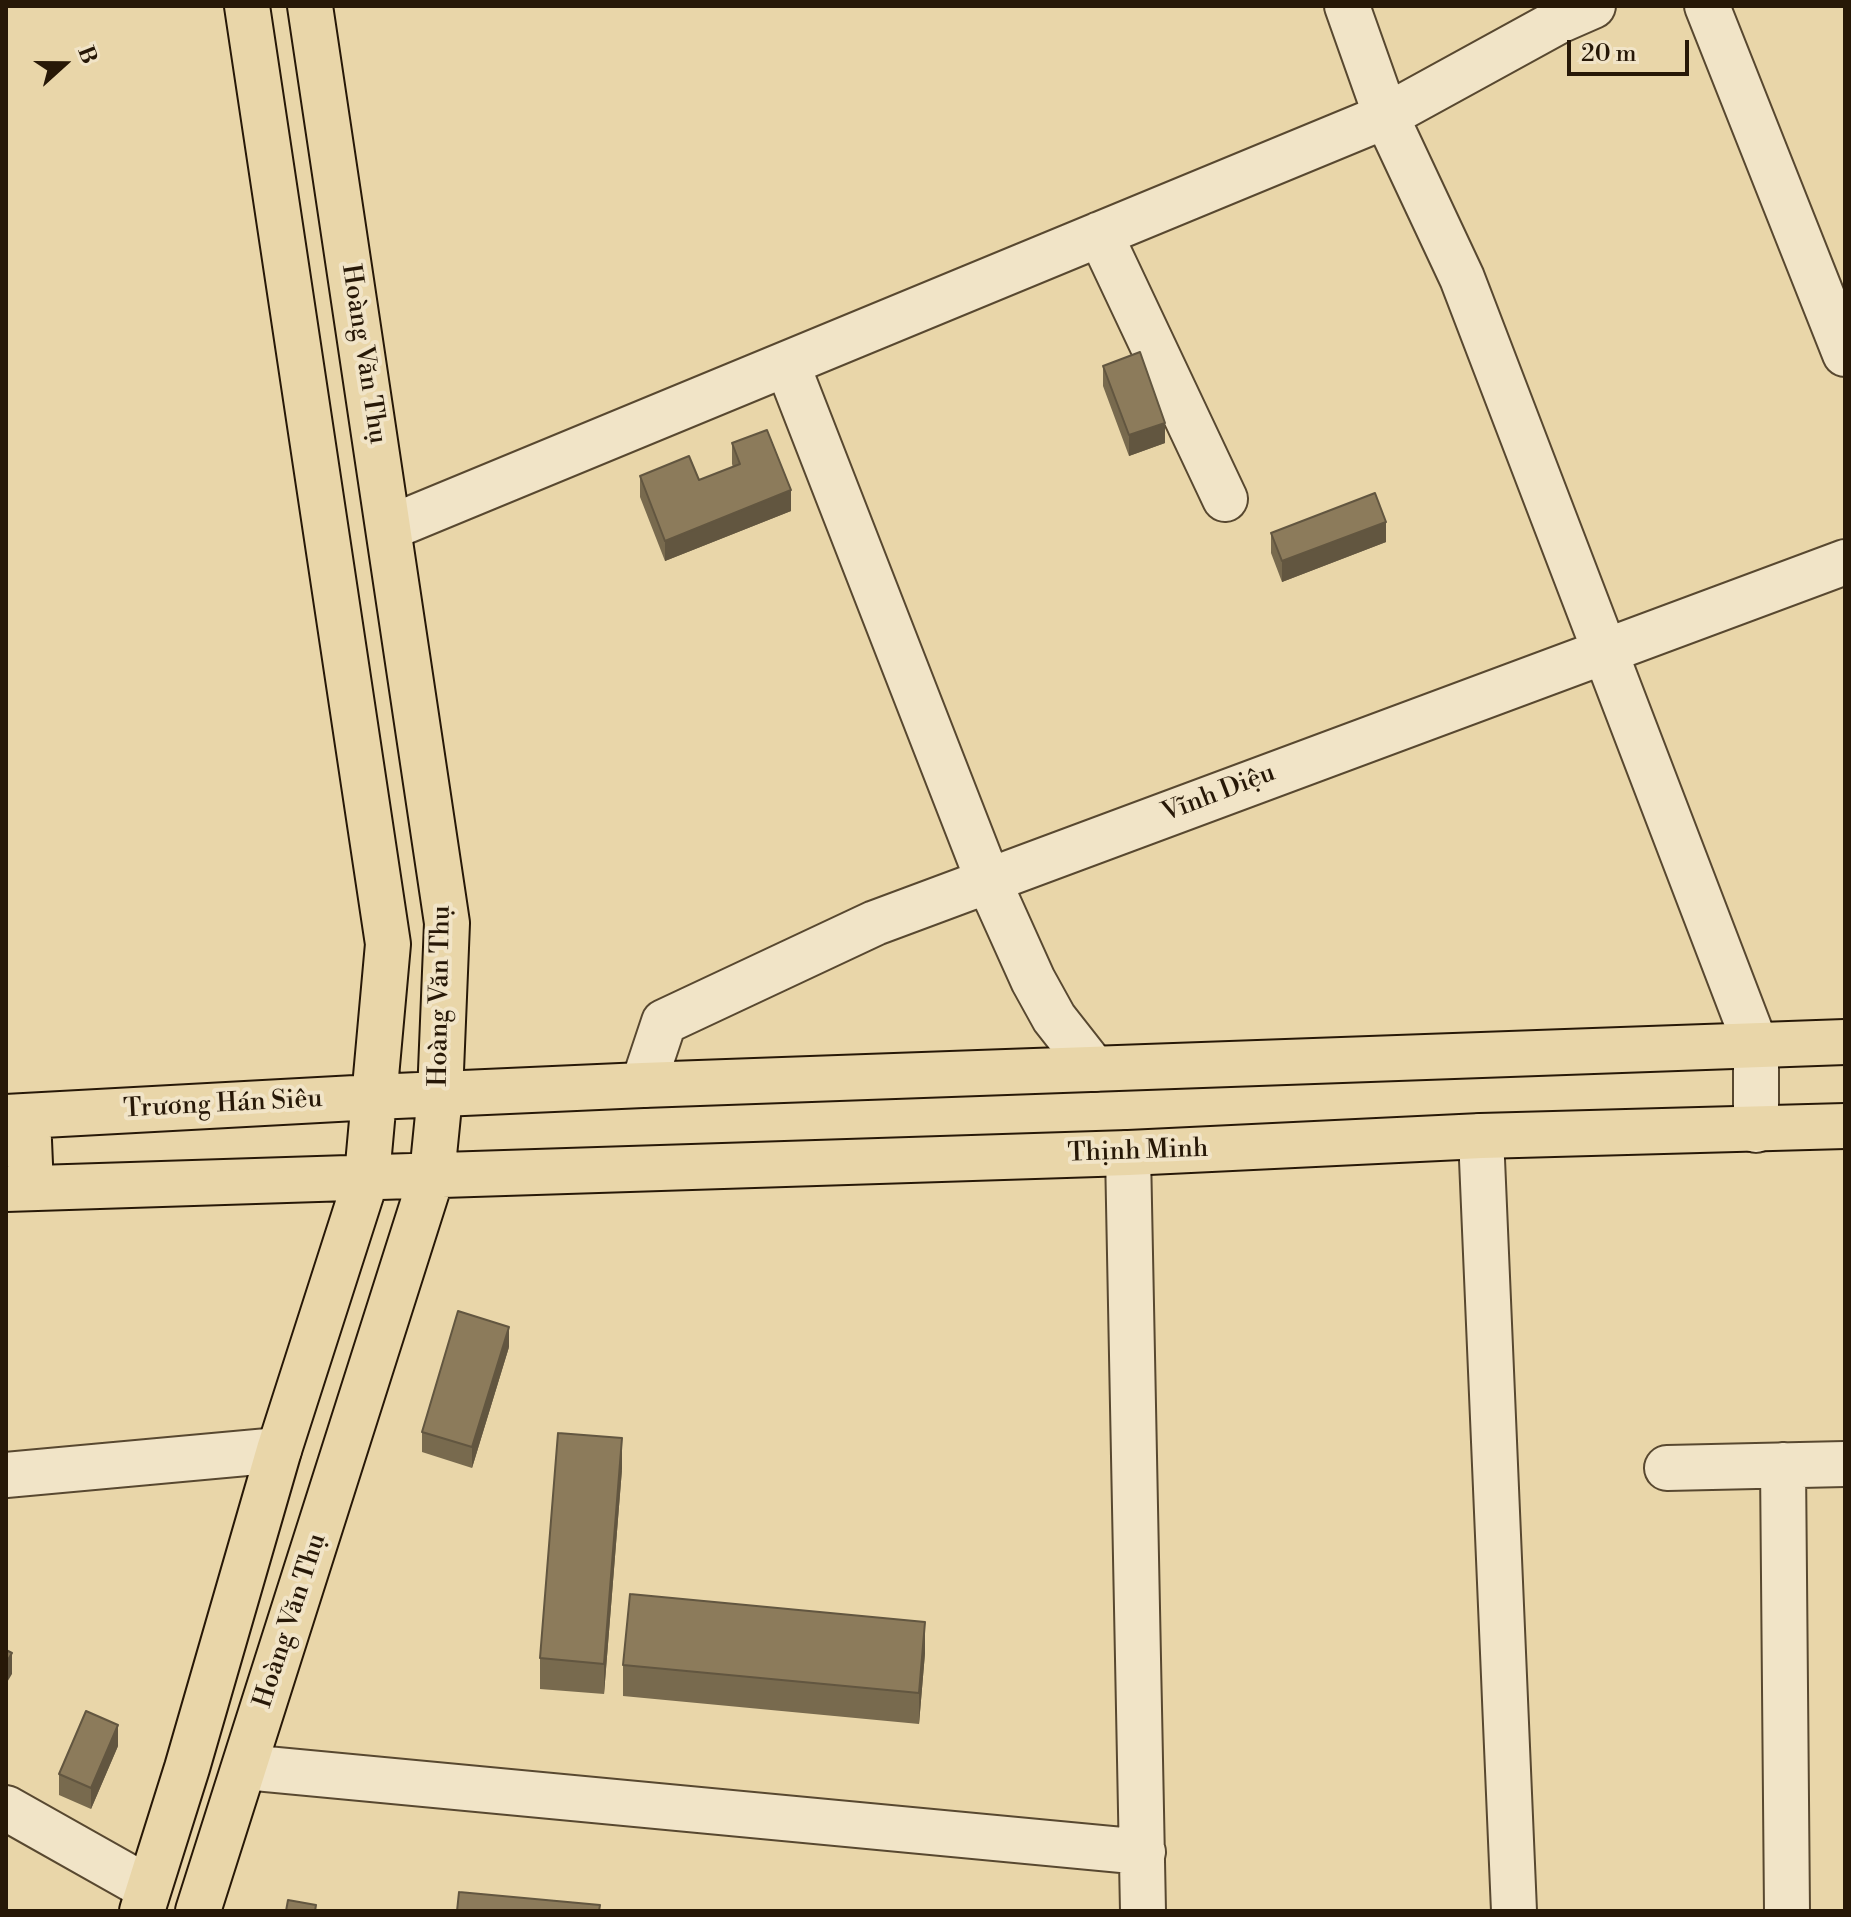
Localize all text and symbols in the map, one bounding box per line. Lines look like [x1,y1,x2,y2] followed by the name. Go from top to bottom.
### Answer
[24,24,104,104] north arrow
[1571,24,1693,74] scale bar
[1581,39,1637,69] text: 20 m
[71,43,102,68] text: B
[333,262,393,446] street label: Hoàng Văn Thụ
[1158,758,1280,830] street label: Vĩnh Diệu
[424,905,458,1087] street label: Hoàng Văn Thụ
[123,1084,323,1126] street label: Trương Hán Siêu
[1067,1134,1209,1170] street label: Thịnh Minh
[248,1530,334,1712] street label: Hoàng Văn Thụ

